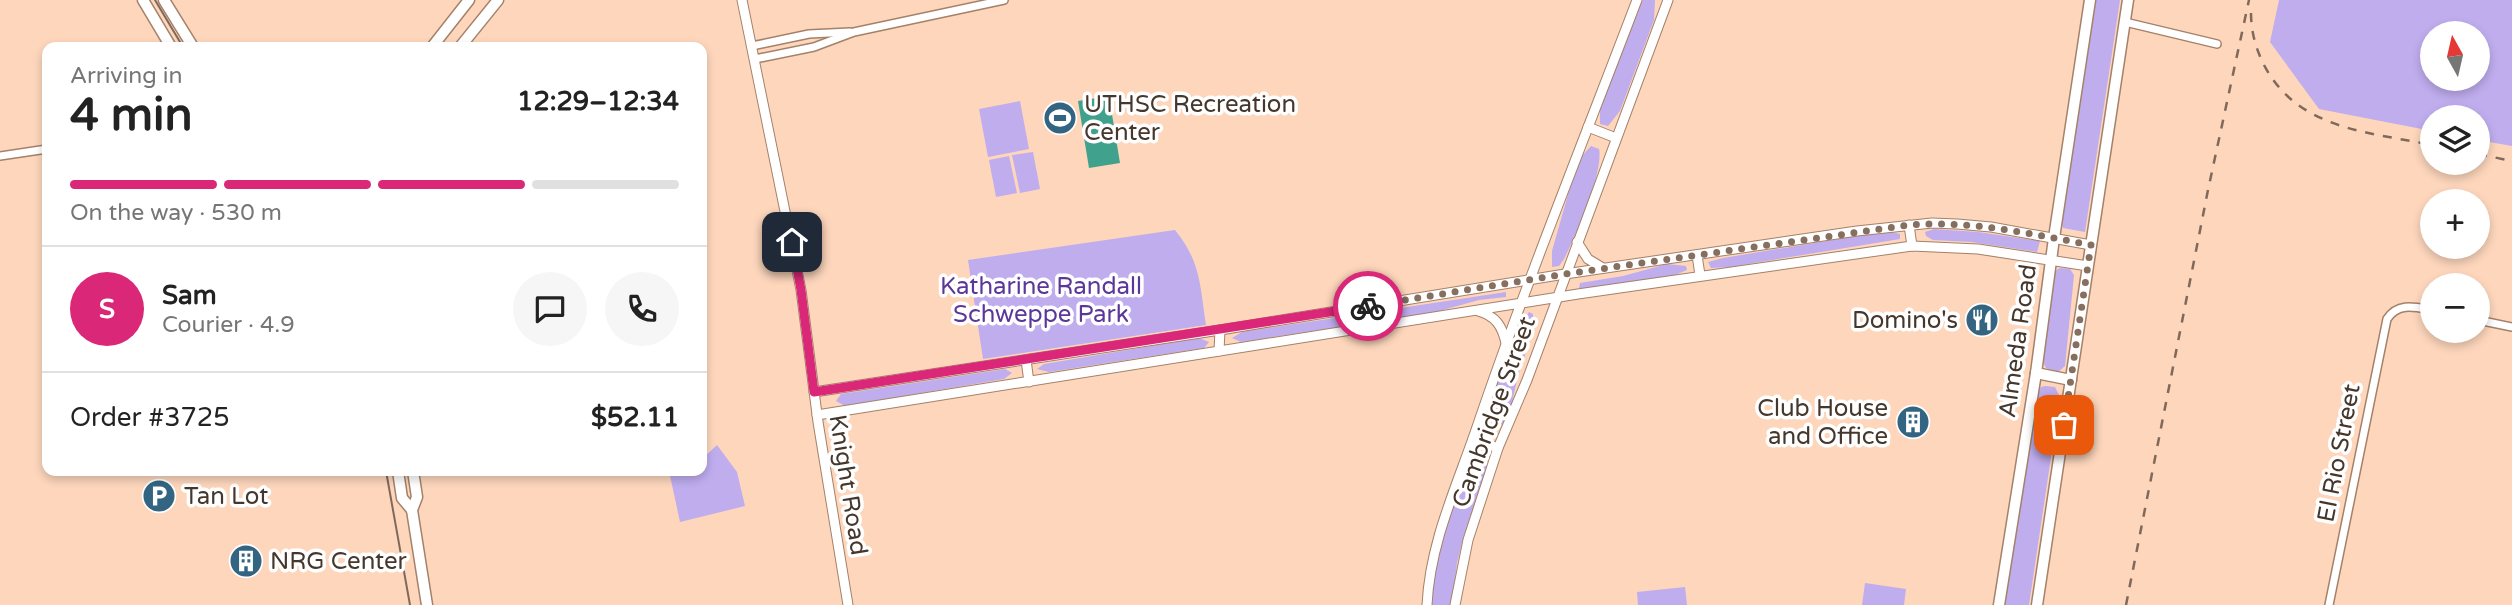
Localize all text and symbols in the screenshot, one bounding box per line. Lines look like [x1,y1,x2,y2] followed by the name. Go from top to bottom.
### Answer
[2420,21,2490,91] north arrow
[2420,21,2490,343] map controls
[70,62,183,90] text: Arriving in
[517,86,679,117] text: 12:29–12:34
[70,88,193,143] text: 4 min
[1084,90,1296,147] place label: UTHSC Recreation Center
[1041,99,1079,137] sports icon: UTHSC Recreation Center
[2420,105,2490,175] button: layers
[2420,189,2490,259] button: +
[70,199,282,227] text: On the way · 530 m
[762,212,822,272] pin
[773,223,811,261] icon: home
[1993,262,2043,420] street label: Almeda Road
[1333,271,1403,341] courier
[513,272,587,346] button: chat
[605,272,679,346] button: phone
[940,272,1142,329] park label: Katharine Randall Schweppe Park
[2420,273,2490,343] button: −
[162,280,217,311] text: Sam
[1349,287,1387,325] icon: bike
[99,294,115,325] text: S
[1963,301,2001,339] restaurant icon: Domino's
[1852,306,1958,335] place label: Domino's
[162,311,295,339] text: Courier · 4.9
[1446,312,1542,512] street label: Cambridge Street
[2311,382,2367,524] street label: El Rio Street
[1757,394,1888,451] place label: Club House and Office
[2034,395,2094,455] pin
[70,402,230,433] text: Order #3725
[591,402,679,433] text: $52.11
[1894,403,1932,441] building icon: Club House and Office
[2045,406,2083,444] icon: bag
[823,413,873,557] street label: Knight Road
[140,477,178,515] parking icon: Tan Lot
[184,482,269,511] place label: Tan Lot
[227,542,265,580] building icon: NRG Center
[270,547,408,576] place label: NRG Center

